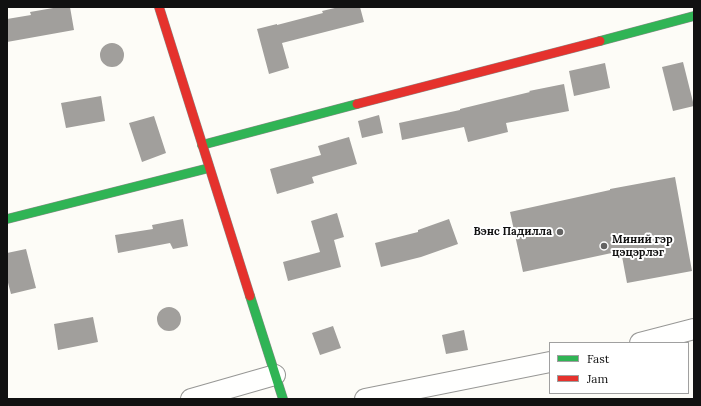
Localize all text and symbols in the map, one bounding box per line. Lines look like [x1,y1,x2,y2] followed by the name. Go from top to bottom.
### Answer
[473,225,552,239] place label: Вэнс Падилла
[555,227,565,237] marker: Вэнс Падилла
[612,233,673,259] place label: Миний гэр цэцэрлэг
[599,241,609,251] marker: Миний гэр цэцэрлэг
[549,342,689,394] legend
[587,351,610,366] text: Fast
[587,371,608,386] text: Jam

